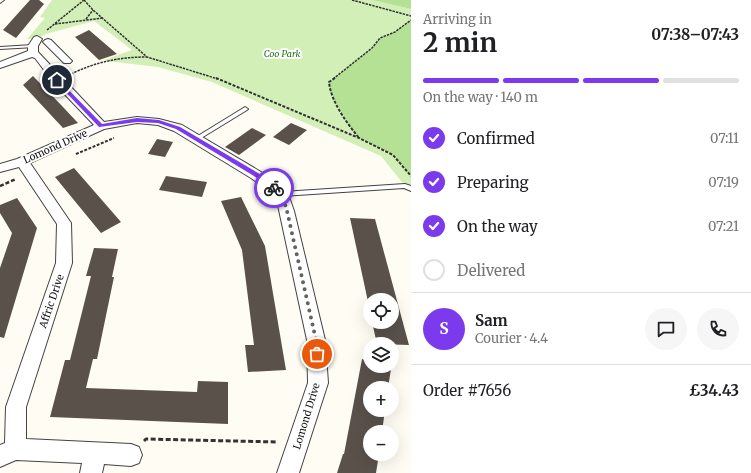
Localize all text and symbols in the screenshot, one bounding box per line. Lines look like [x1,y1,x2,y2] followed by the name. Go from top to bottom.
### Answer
[423,11,492,28] text: Arriving in
[651,25,739,44] text: 07:38–07:43
[423,26,497,59] text: 2 min
[264,48,300,59] park label: Coo Park
[40,63,74,97] pin
[46,69,68,91] icon: home
[423,89,538,106] text: On the way · 140 m
[21,127,89,166] street label: Lomond Drive
[423,127,445,149] icon: check
[457,129,535,148] text: Confirmed
[710,130,739,147] text: 07:11
[254,168,294,208] courier
[423,171,445,193] icon: check
[457,173,529,192] text: Preparing
[708,174,739,191] text: 07:19
[263,177,285,199] icon: bike
[423,215,445,237] icon: check
[457,217,538,236] text: On the way
[708,218,739,235] text: 07:21
[457,261,525,280] text: Delivered
[36,273,67,331] street label: Affric Drive
[363,293,399,461] map controls
[363,293,399,329] button: locate
[645,308,687,350] button: chat
[697,308,739,350] button: phone
[475,311,508,330] text: Sam
[439,319,449,338] text: S
[475,330,548,347] text: Courier · 4.4
[300,337,334,371] pin
[363,337,399,373] button: layers
[306,343,328,365] icon: bag
[290,381,323,451] street label: Lomond Drive
[363,381,399,417] button: +
[423,381,511,400] text: Order #7656
[689,381,739,400] text: £34.43
[363,425,399,461] button: −

